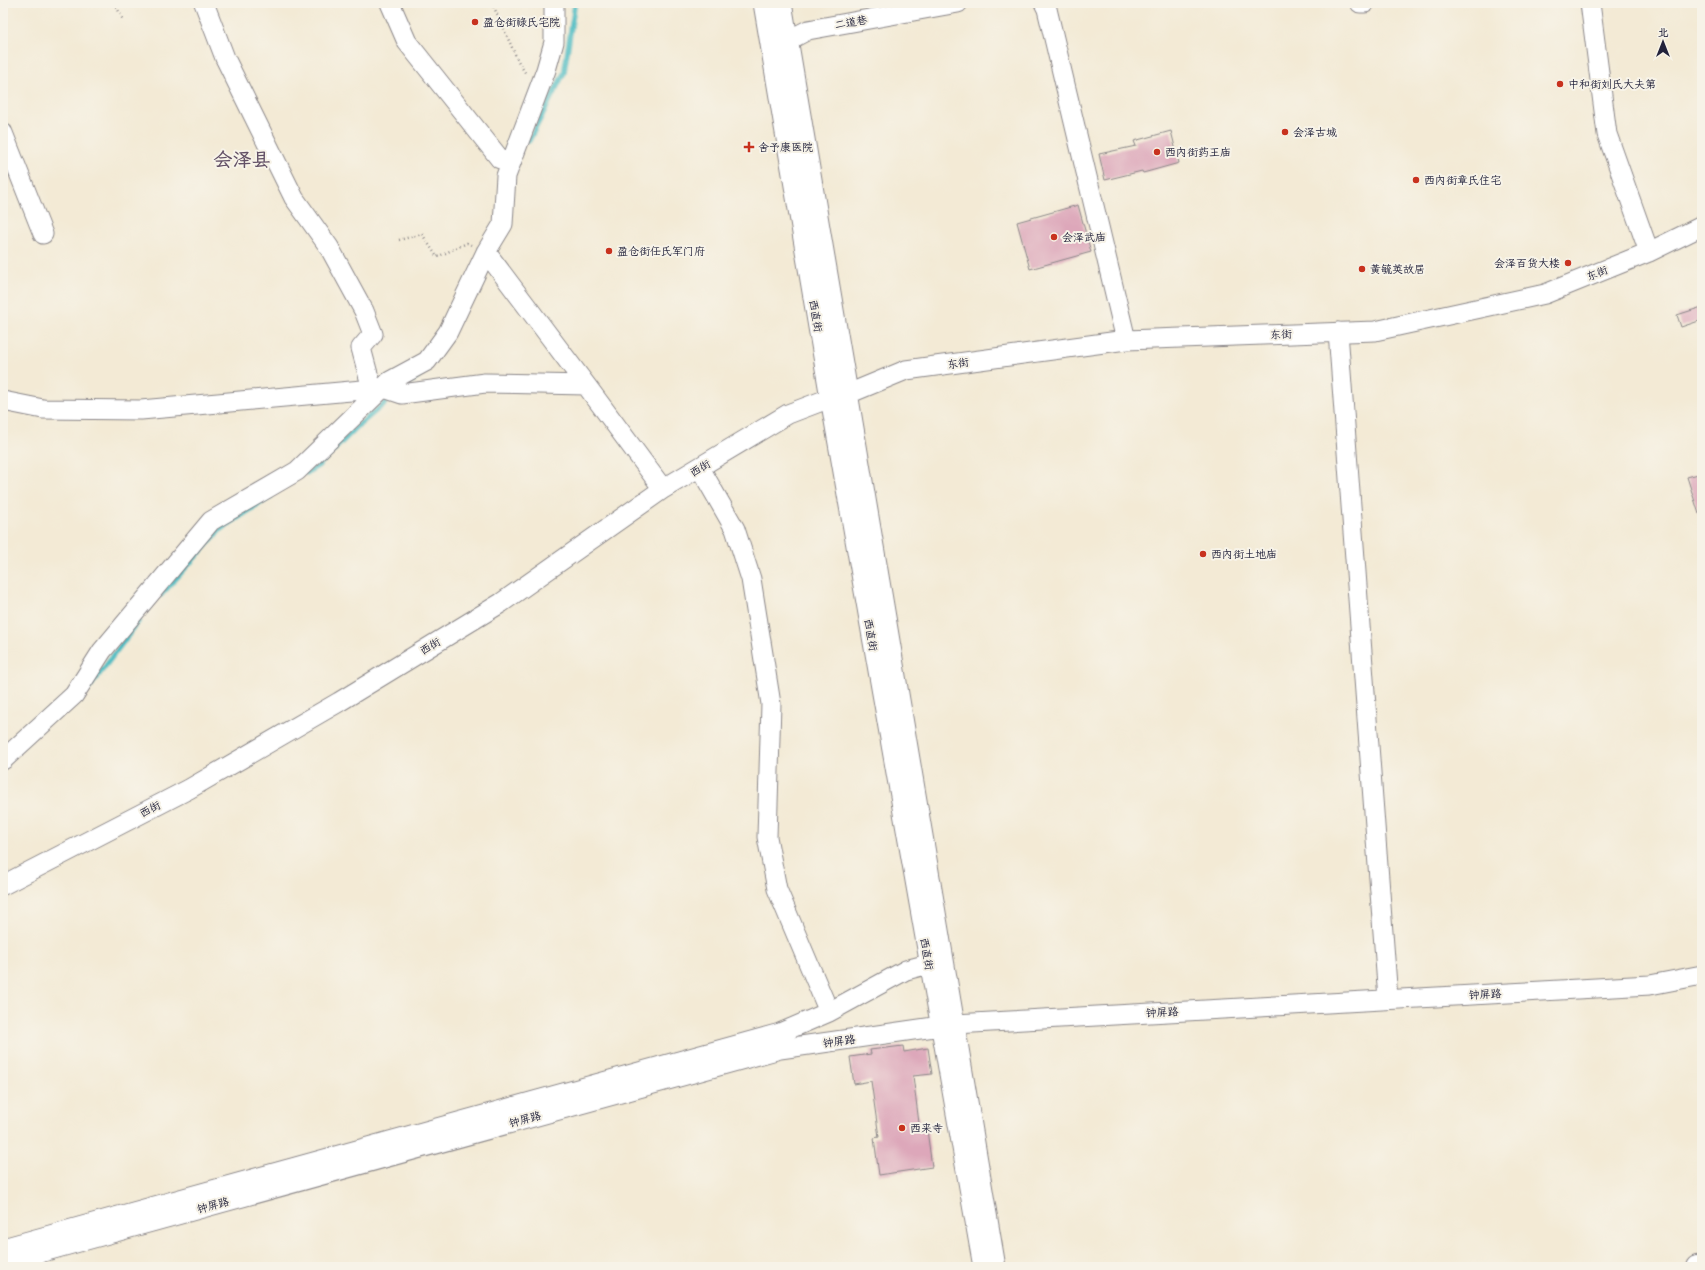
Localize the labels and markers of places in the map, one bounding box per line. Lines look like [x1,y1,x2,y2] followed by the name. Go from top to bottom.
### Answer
[483,15,560,29] place label: 盈仓街禄氏宅院
[470,17,480,27] marker: 盈仓街禄氏宅院
[1568,77,1656,91] place label: 中和街刘氏大夫第
[1555,79,1565,89] marker: 中和街刘氏大夫第
[1293,125,1337,139] place label: 会泽古城
[1280,127,1290,137] marker: 会泽古城
[758,140,813,154] place label: 舍予康医院
[743,141,755,153] marker: 舍予康医院
[1165,145,1231,159] place label: 西内街药王庙
[1152,147,1162,157] marker: 西内街药王庙
[1424,173,1501,187] place label: 西内街章氏住宅
[1411,175,1421,185] marker: 西内街章氏住宅
[1062,230,1106,244] place label: 会泽武庙
[1049,232,1059,242] marker: 会泽武庙
[617,244,705,258] place label: 盈仓街任氏军门府
[604,246,614,256] marker: 盈仓街任氏军门府
[1494,256,1560,270] place label: 会泽百货大楼
[1563,258,1573,268] marker: 会泽百货大楼
[1370,262,1425,276] place label: 黄毓英故居
[1357,264,1367,274] marker: 黄毓英故居
[1211,547,1277,561] place label: 西内街土地庙
[1198,549,1208,559] marker: 西内街土地庙
[910,1121,943,1135] place label: 西来寺
[897,1123,907,1133] marker: 西来寺

